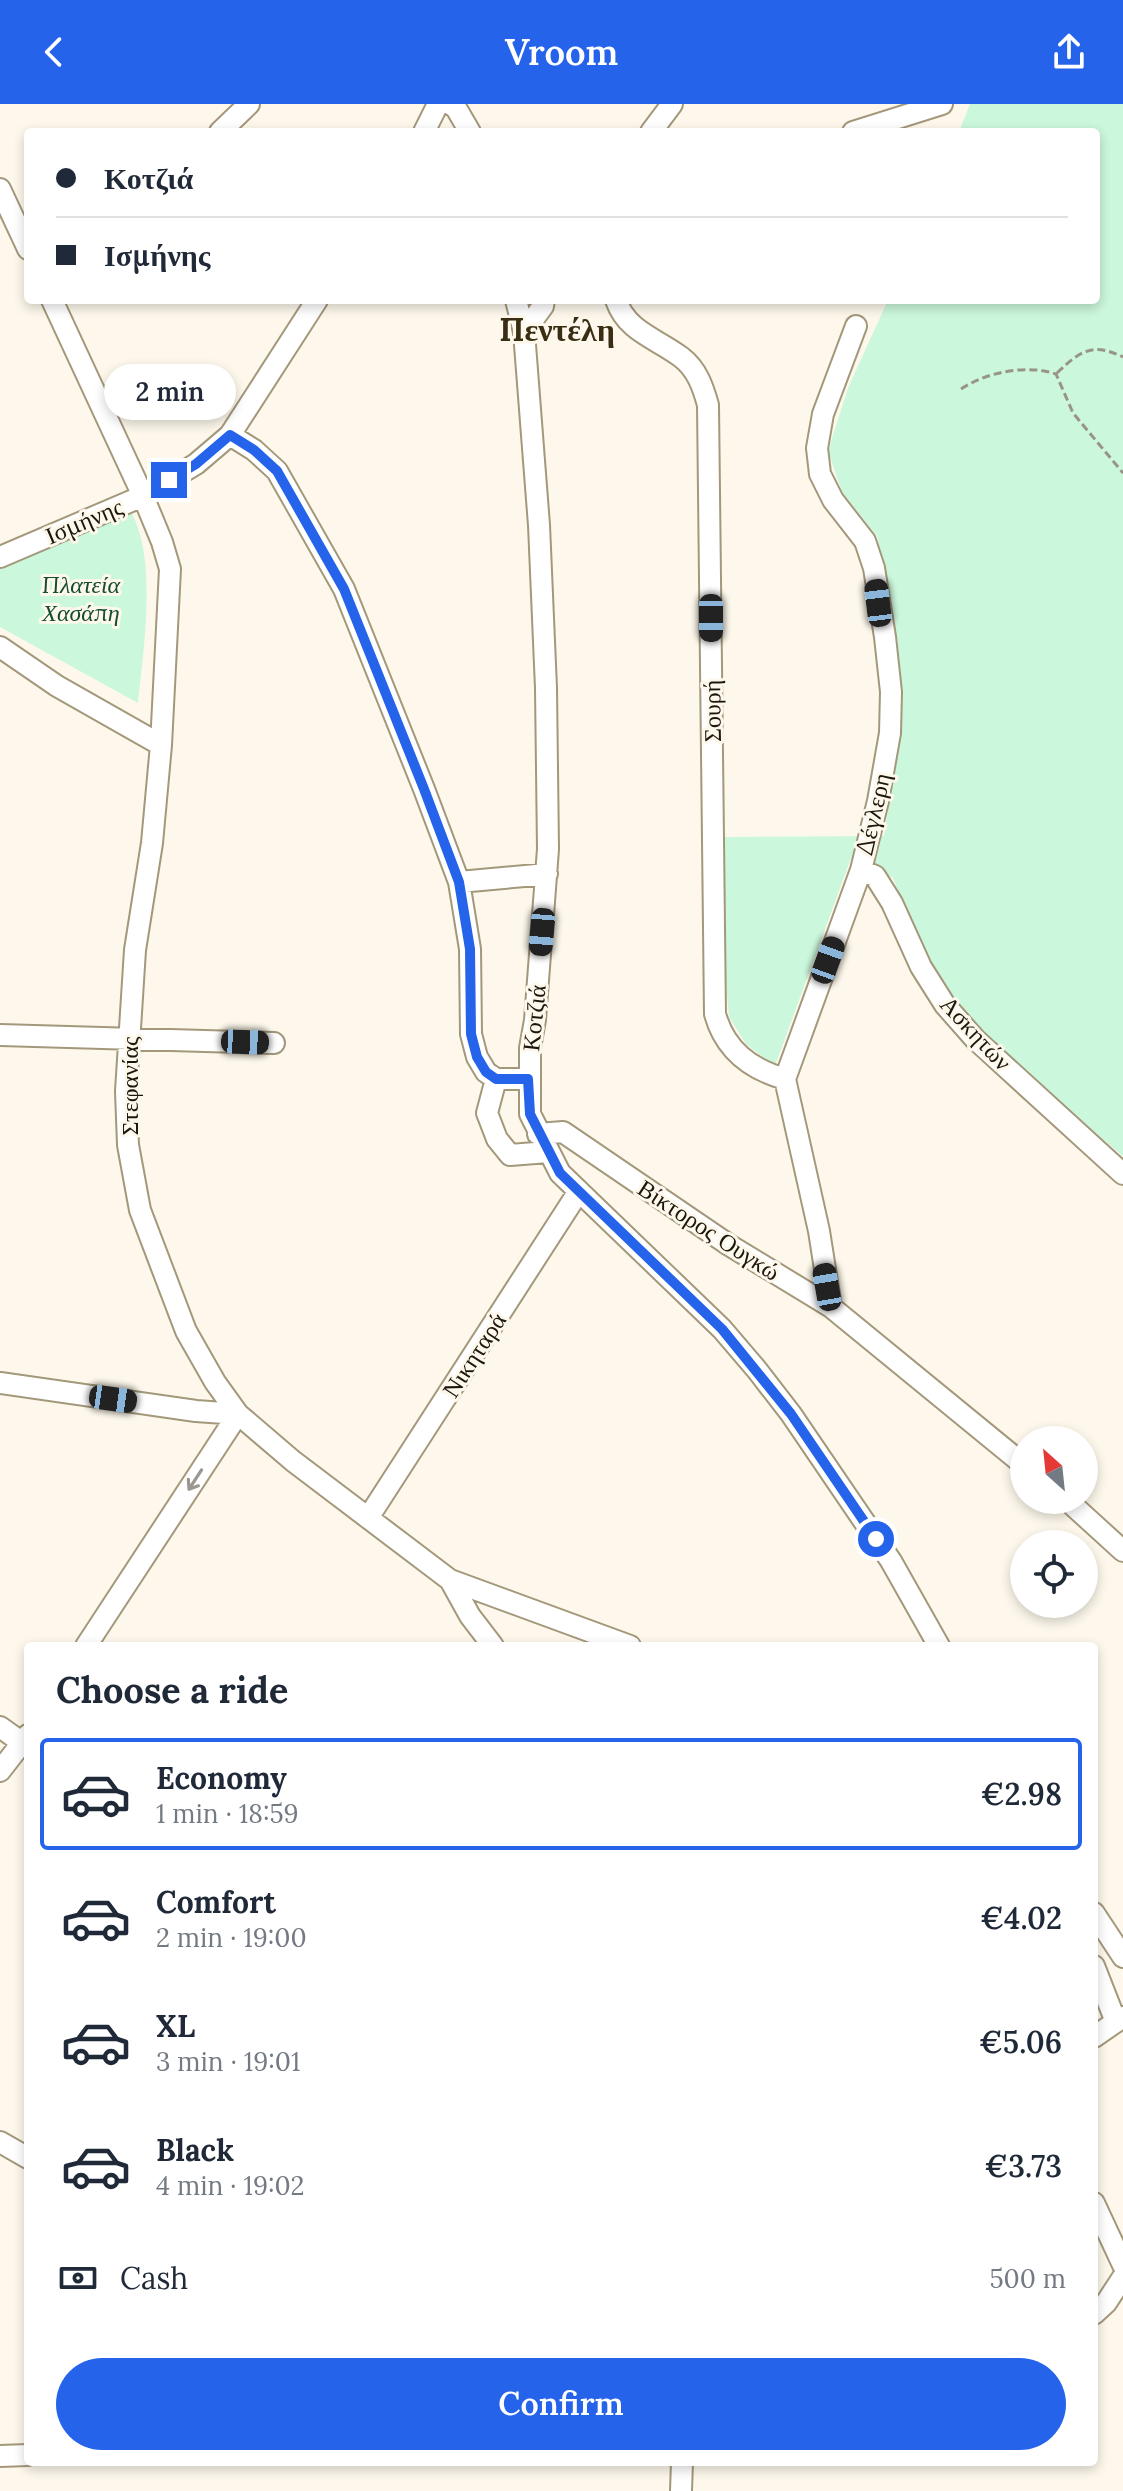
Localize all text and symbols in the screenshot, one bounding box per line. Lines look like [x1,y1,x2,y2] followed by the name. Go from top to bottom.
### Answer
[505,29,618,75] text: Vroom
[32,30,76,74] icon: back
[1047,30,1091,74] icon: share
[104,159,193,197] text: Κοτζιά
[104,236,211,274] text: Ισμήνης
[499,309,615,350] district label: Πεντέλη
[103,364,235,420] callout: 2 min
[136,375,204,408] text: 2 min
[151,462,187,498] route end
[41,491,128,551] street label: Ισμήνης
[41,569,121,628] park label: Πλατεία Χασάπη
[863,578,893,628] car
[699,594,723,642] car
[696,680,728,742] street label: Σουρή
[848,770,898,858] street label: Δέγλερη
[528,907,556,957] car
[809,933,847,987] car
[515,983,553,1053] street label: Κοτζιά
[934,989,1019,1077] street label: Ασκητών
[221,1029,269,1055] car
[114,1036,145,1136] street label: Στεφανίας
[632,1172,786,1288] street label: Βίκτορος Ουγκώ
[811,1261,843,1313] car
[435,1306,513,1403] street label: Νικηταρά
[88,1384,138,1414] car
[1010,1426,1098,1514] north arrow
[1010,1426,1098,1618] map controls
[187,1468,204,1490] one-way arrow
[858,1521,894,1557] route start
[1010,1530,1098,1618] button: locate
[56,1667,288,1713] text: Choose a ride
[60,1758,132,1830] icon: car
[156,1759,287,1797] text: Economy
[981,1775,1062,1813] text: €2.98
[156,1797,299,1830] text: 1 min · 18:59
[60,1882,132,1954] icon: car
[156,1883,276,1921] text: Comfort
[980,1899,1062,1937] text: €4.02
[156,1921,307,1954] text: 2 min · 19:00
[60,2006,132,2078] icon: car
[156,2007,195,2045] text: XL
[979,2023,1062,2061] text: €5.06
[156,2045,300,2078] text: 3 min · 19:01
[60,2130,132,2202] icon: car
[156,2131,234,2169] text: Black
[984,2147,1062,2185] text: €3.73
[156,2169,304,2202] text: 4 min · 19:02
[56,2256,100,2300] icon: cash
[120,2259,188,2297] text: Cash
[989,2262,1066,2295] text: 500 m
[56,2358,1066,2450] button: Confirm

